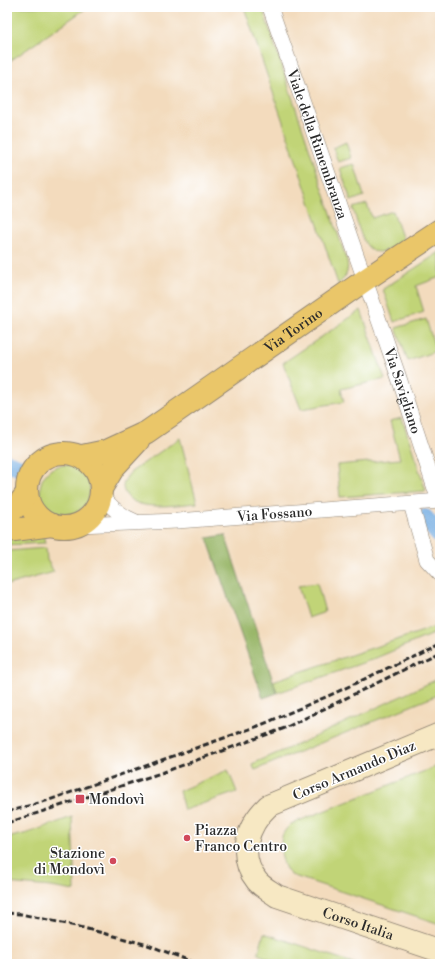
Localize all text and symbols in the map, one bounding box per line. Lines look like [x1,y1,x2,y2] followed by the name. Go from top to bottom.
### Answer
[282,66,351,223] street label: Viale della Rimembranza
[260,304,327,358] street label: Via Torino
[379,344,425,437] street label: Via Savigliano
[235,503,313,526] street label: Via Fossano
[290,737,419,805] street label: Corso Armando Diaz
[89,791,145,809] place label: Mondovì
[74,793,86,805] marker: Mondovì
[195,822,287,856] place label: Piazza Franco Centro
[182,833,192,843] marker: Piazza Franco Centro
[34,845,105,879] place label: Stazione di Mondovì
[108,856,118,866] marker: Stazione di Mondovì
[320,904,397,945] street label: Corso Italia

